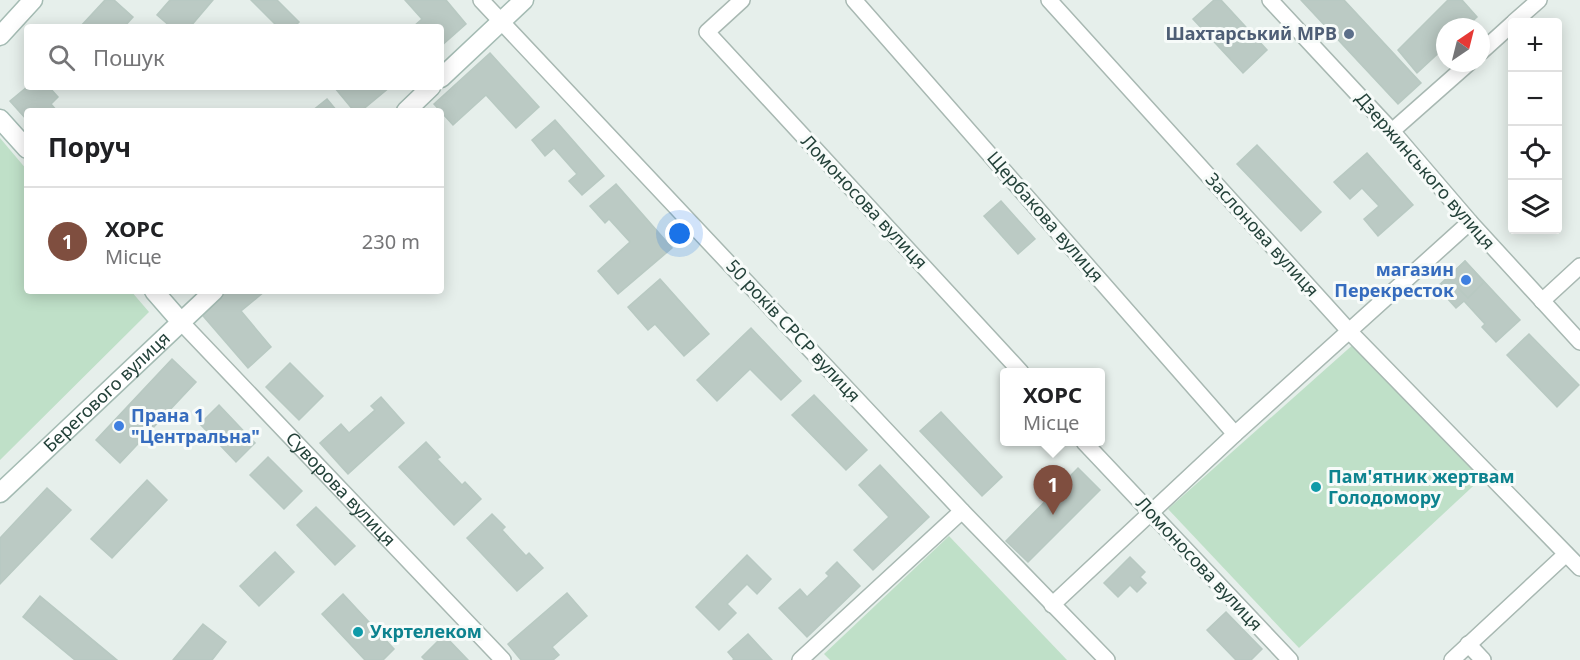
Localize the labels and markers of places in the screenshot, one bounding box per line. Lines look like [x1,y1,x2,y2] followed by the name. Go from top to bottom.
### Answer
[1166,21,1337,45] place label: Шахтарський МРВ
[1342,27,1356,41] marker: Шахтарський МРВ
[1334,257,1454,302] place label: магазин Перекресток
[1459,273,1473,287] marker: магазин Перекресток
[131,403,260,448] place label: Прана 1 "Центральна"
[112,419,126,433] marker: Прана 1 "Центральна"
[1328,464,1515,509] place label: Пам'ятник жертвам Голодомору
[1034,466,1072,515] pin: 1
[1309,480,1323,494] marker: Пам'ятник жертвам Голодомору
[370,619,482,643] place label: Укртелеком
[351,625,365,639] marker: Укртелеком

